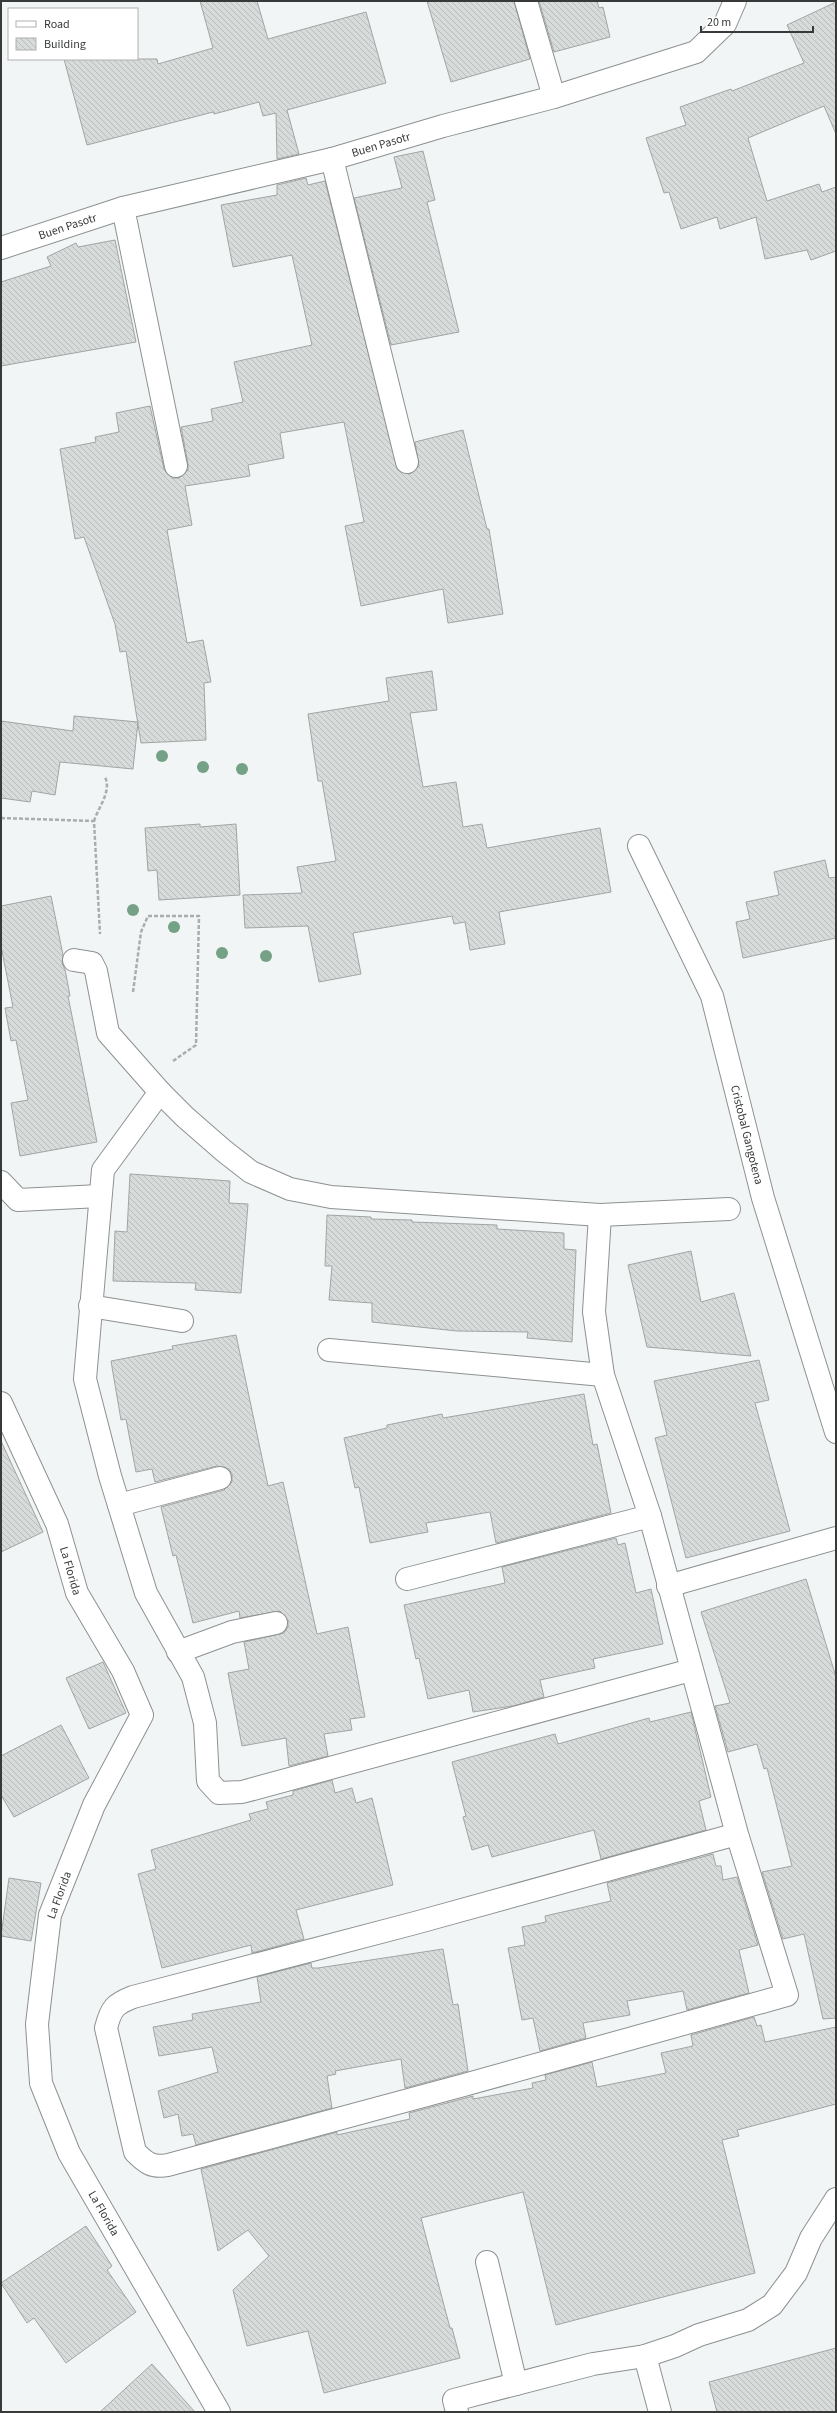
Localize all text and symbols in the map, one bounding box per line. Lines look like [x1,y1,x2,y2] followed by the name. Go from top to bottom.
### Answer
[8,8,138,60] legend
[701,8,813,34] scale bar
[707,14,731,31] text: 20 m
[44,16,70,33] text: Road
[44,36,86,53] text: Building
[350,128,413,162] street label: Buen Pasotr
[36,209,100,244] street label: Buen Pasotr
[726,1083,767,1186] street label: Cristobal Gangotena
[55,1545,85,1597] street label: La Florida
[43,1869,76,1921] street label: La Florida
[84,2188,123,2239] street label: La Florida

